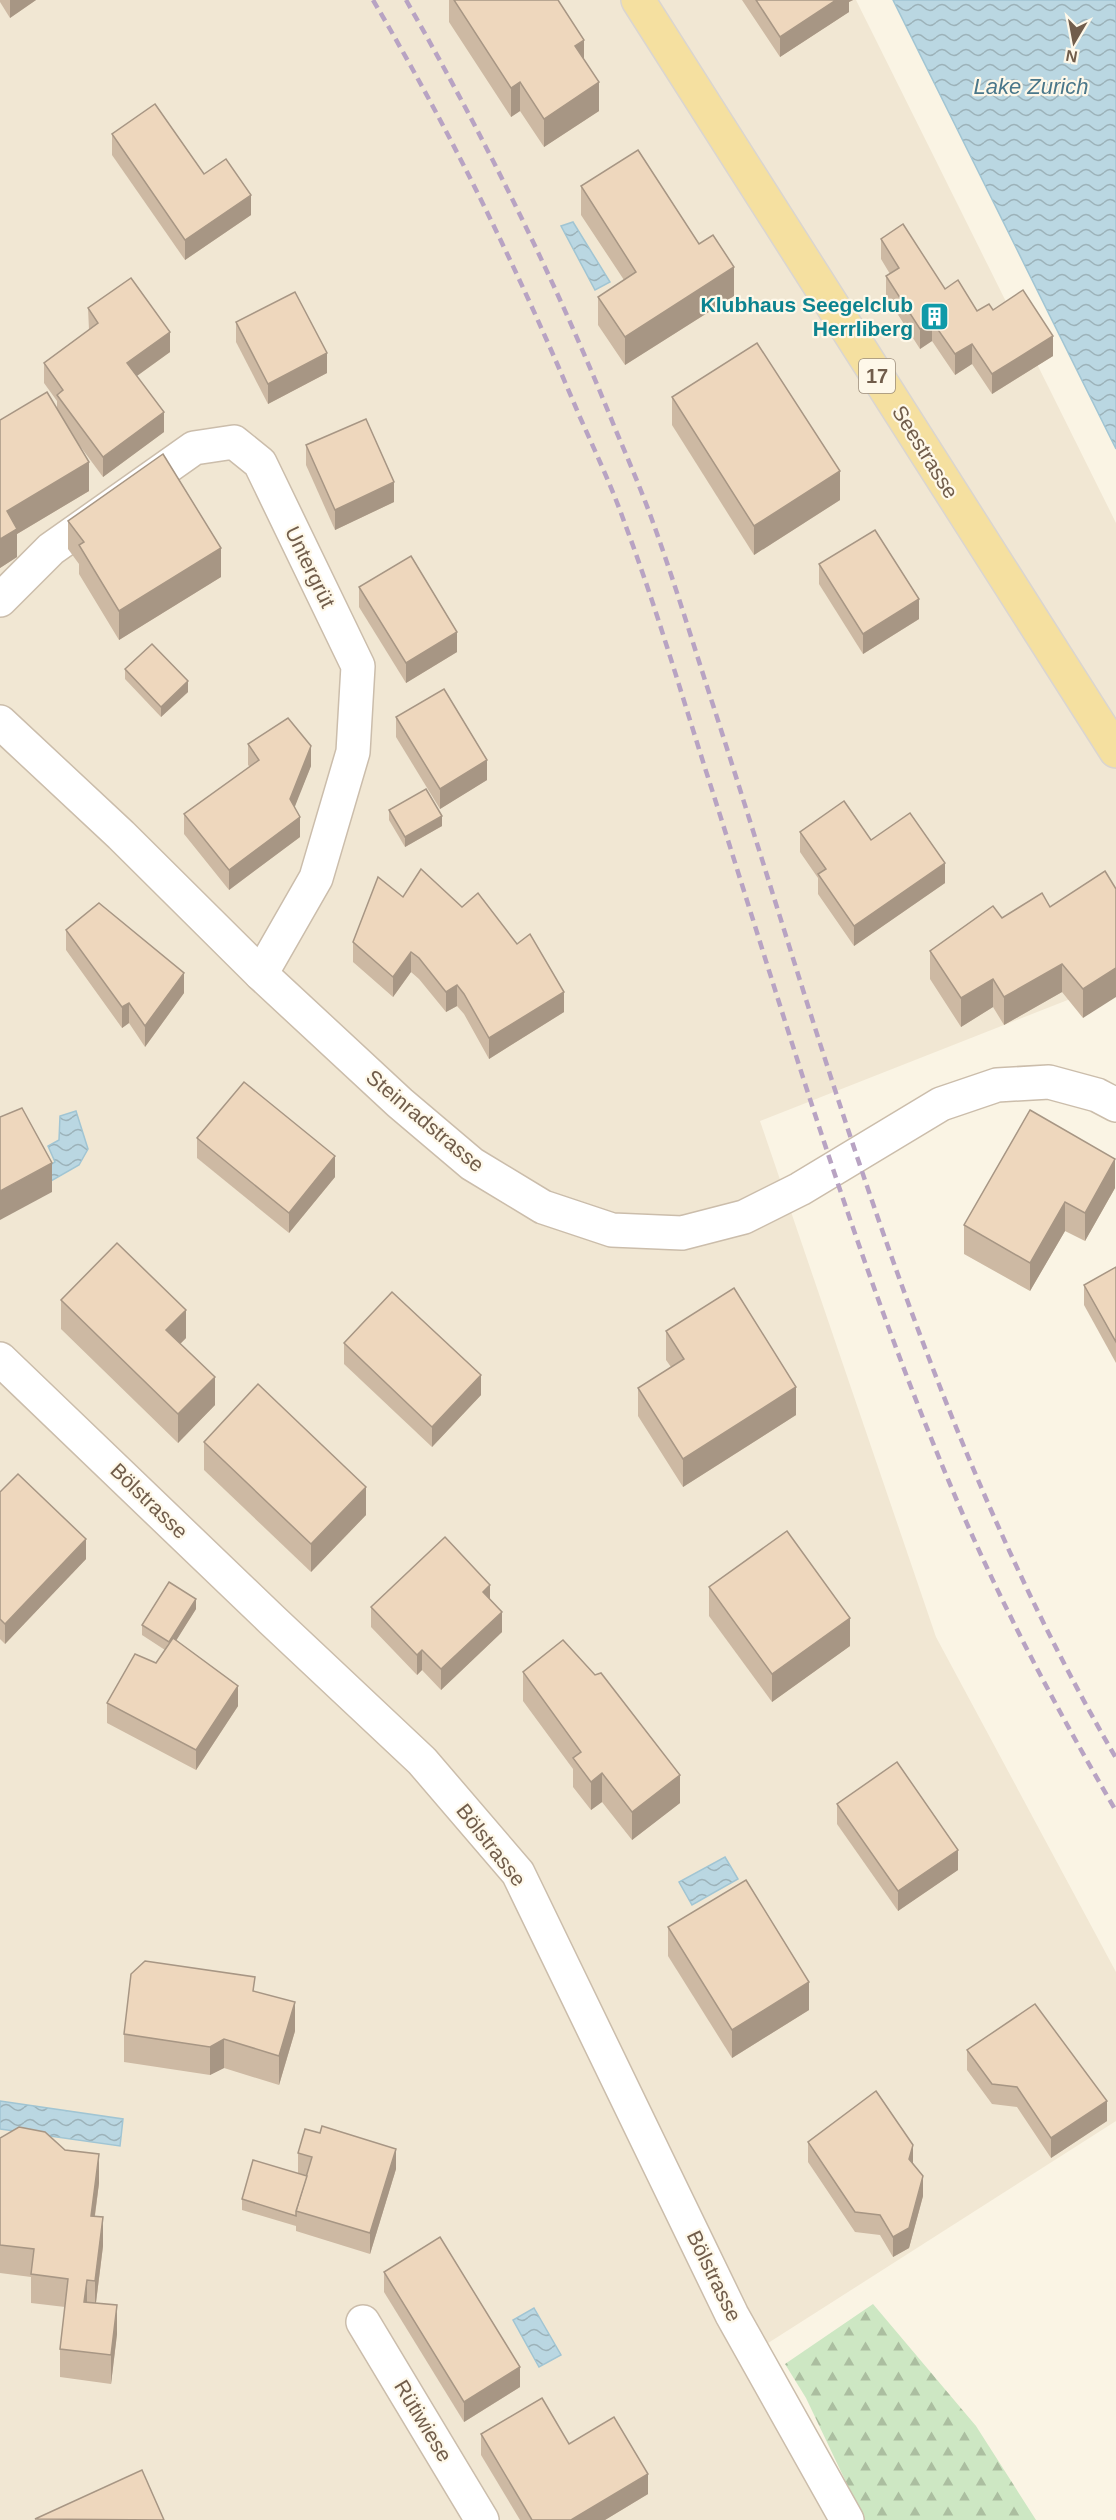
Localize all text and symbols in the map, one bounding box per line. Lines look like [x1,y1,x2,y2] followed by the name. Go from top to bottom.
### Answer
[1044,12,1104,72] north arrow
[1064,47,1079,66] text: N
[974,74,1088,99] water label: Lake Zurich
[701,293,913,340] place label: Klubhaus Seegelclub Herrliberg
[918,301,950,333] building icon: Klubhaus Seegelclub Herrliberg
[859,359,895,393] road number: 17
[888,401,963,502] street label: Seestrasse
[281,522,340,611] street label: Untergrüt
[362,1065,489,1176] street label: Steinradstrasse
[106,1458,193,1543] street label: Bölstrasse
[452,1799,531,1890] street label: Bölstrasse
[683,2227,746,2325] street label: Bölstrasse
[390,2376,457,2466] street label: Rütiwiese

